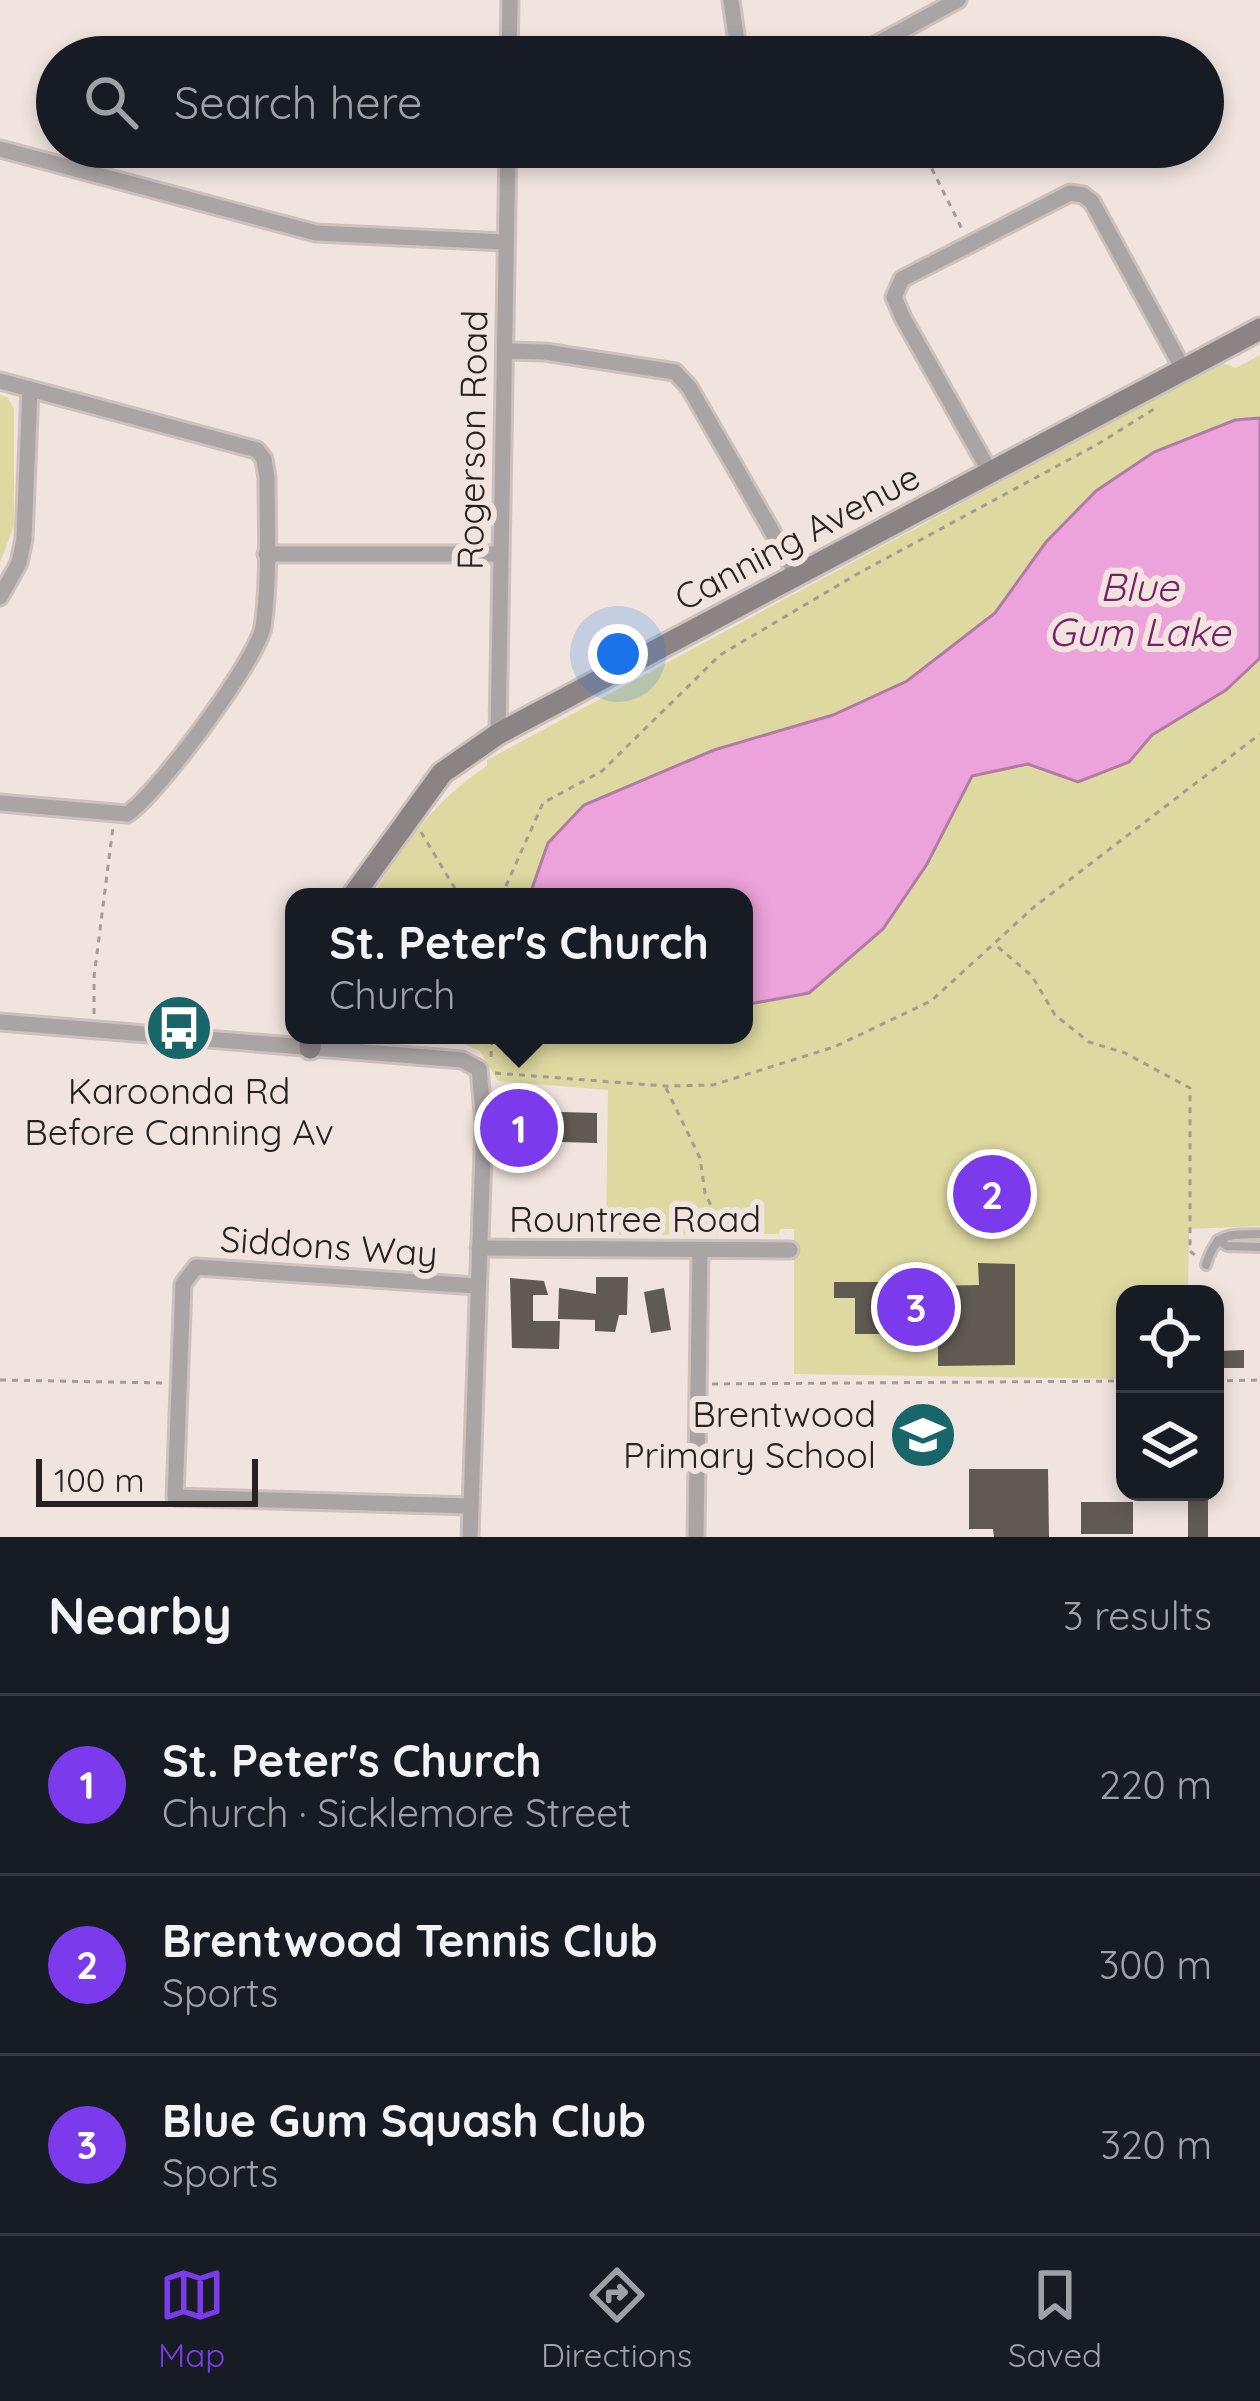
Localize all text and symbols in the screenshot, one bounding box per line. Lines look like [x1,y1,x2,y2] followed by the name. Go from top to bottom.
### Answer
[36,36,1224,168] search box
[78,69,144,135] icon: search
[174,74,422,130] text: Search here
[447,310,496,570] street label: Rogerson Road
[667,453,927,620] street label: Canning Avenue
[1048,562,1232,656] water label: Blue Gum Lake
[588,624,648,684] your location
[285,888,753,1044] popup
[329,914,709,970] text: St. Peter's Church
[329,970,455,1019] text: Church
[144,993,214,1063] bus stop icon: Karoonda Rd Before Canning Av
[24,1068,334,1154] place label: Karoonda Rd Before Canning Av
[480,1083,558,1173] pin: 1
[953,1149,1031,1239] pin: 2
[509,1196,761,1241] street label: Rountree Road
[219,1215,439,1276] street label: Siddons Way
[877,1262,955,1352] pin: 3
[1116,1285,1224,1501] map controls
[1116,1285,1224,1393] button: locate
[623,1391,876,1477] place label: Brentwood Primary School
[1116,1393,1224,1501] button: layers
[888,1400,958,1470] school or university icon: Brentwood Primary School
[36,1453,258,1506] scale bar
[54,1459,145,1500] text: 100 m
[48,1583,232,1647] text: Nearby
[1063,1591,1212,1640] text: 3 results
[162,1732,542,1788] text: St. Peter's Church
[79,1760,95,1809] text: 1
[1099,1760,1212,1809] text: 220 m
[162,1788,632,1837] text: Church · Sicklemore Street
[162,1912,658,1968] text: Brentwood Tennis Club
[76,1940,98,1989] text: 2
[1099,1940,1212,1989] text: 300 m
[162,1968,278,2017] text: Sports
[162,2092,646,2148] text: Blue Gum Squash Club
[77,2120,97,2169] text: 3
[1101,2120,1212,2169] text: 320 m
[162,2148,278,2197] text: Sports
[158,2262,225,2375] tab: Map
[541,2262,692,2375] tab: Directions
[1008,2262,1102,2375] tab: Saved

